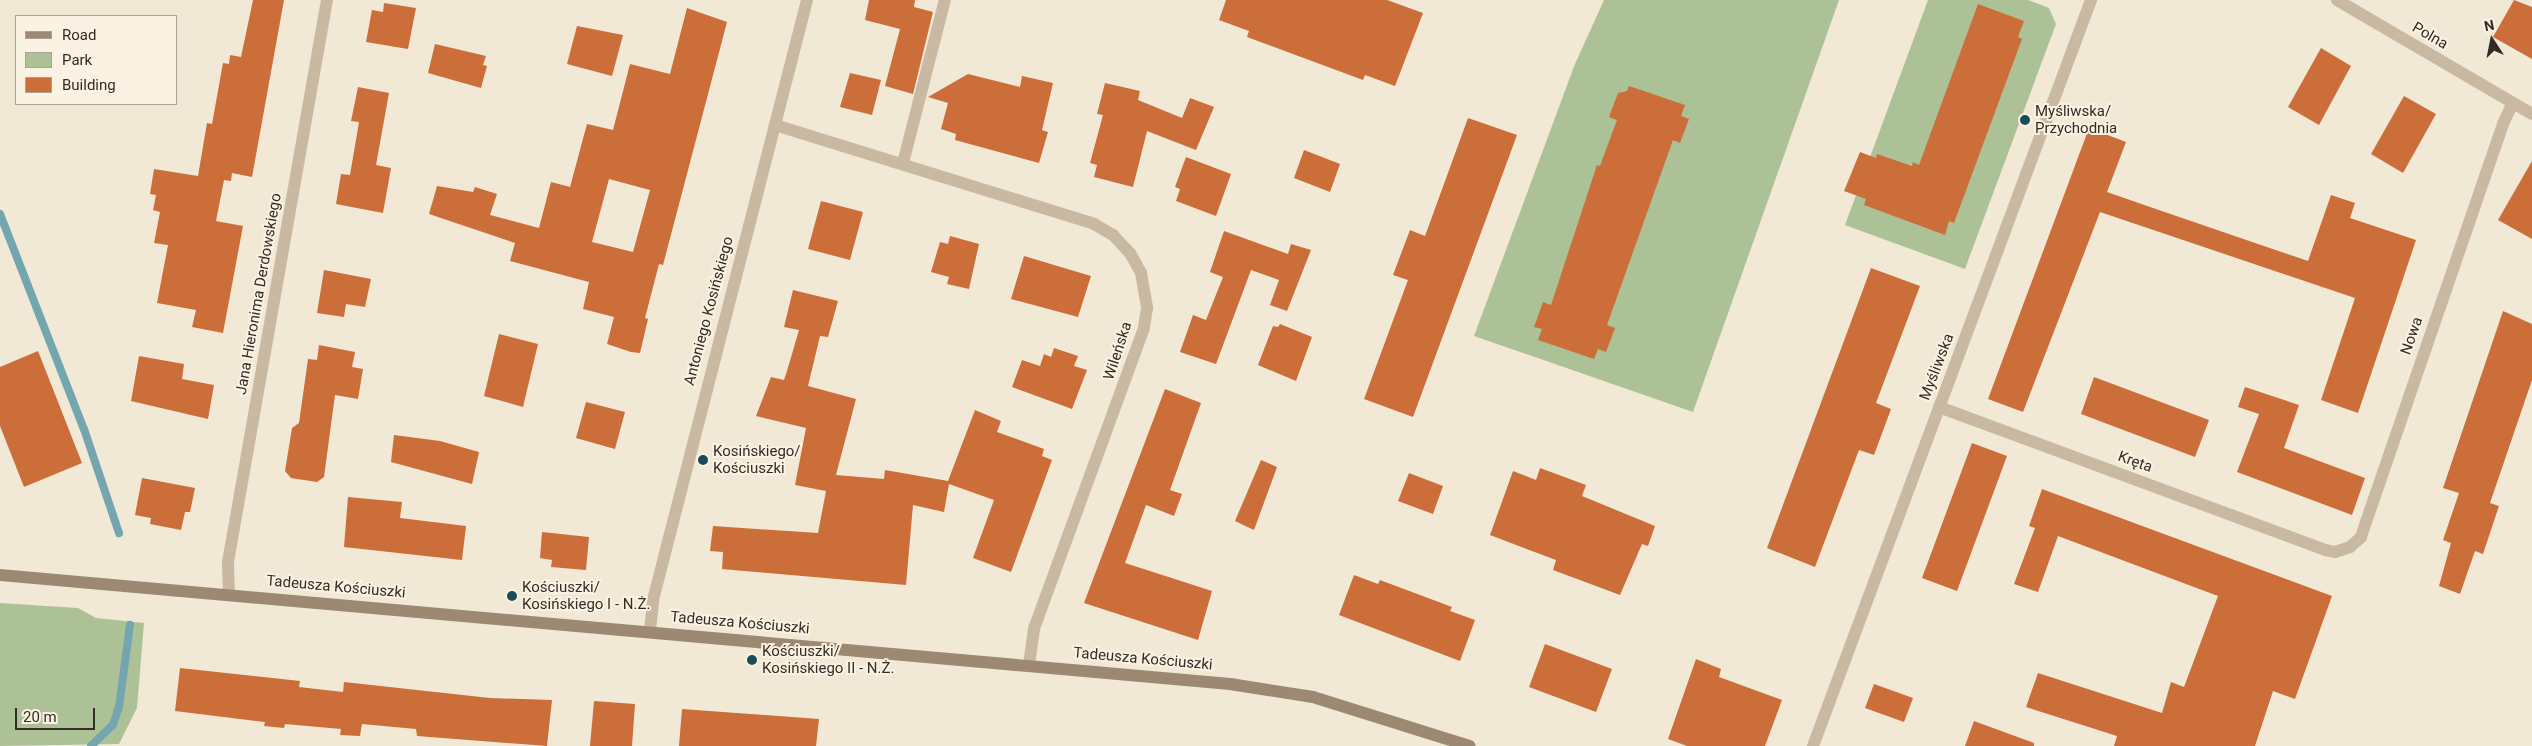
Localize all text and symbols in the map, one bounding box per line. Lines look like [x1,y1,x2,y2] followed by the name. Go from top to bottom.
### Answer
[15,15,178,105] legend
[2467,15,2517,65] north arrow
[2483,16,2496,34] text: N
[2409,19,2451,53] street label: Polna
[62,26,96,44] text: Road
[62,51,92,69] text: Park
[62,76,116,94] text: Building
[2035,102,2117,137] place label: Myśliwska/ Przychodnia
[2019,114,2031,126] marker: Myśliwska/ Przychodnia
[232,192,286,396] street label: Jana Hieronima Derdowskiego
[680,235,738,387] street label: Antoniego Kosińskiego
[2397,315,2427,357] street label: Nowa
[1100,320,1136,382] street label: Wileńska
[1916,331,1958,403] street label: Myśliwska
[713,442,801,477] place label: Kosińskiego/ Kościuszki
[2115,447,2155,477] street label: Kręta
[697,454,709,466] marker: Kosińskiego/ Kościuszki
[266,572,406,602] street label: Tadeusza Kościuszki
[522,578,650,613] place label: Kościuszki/ Kosińskiego I - N.Ż.
[506,590,518,602] marker: Kościuszki/ Kosińskiego I - N.Ż.
[670,608,810,638] street label: Tadeusza Kościuszki
[762,642,894,677] place label: Kościuszki/ Kosińskiego II - N.Ż.
[1073,644,1213,674] street label: Tadeusza Kościuszki
[746,654,758,666] marker: Kościuszki/ Kosińskiego II - N.Ż.
[18,698,98,730] scale bar
[23,708,57,726] text: 20 m

